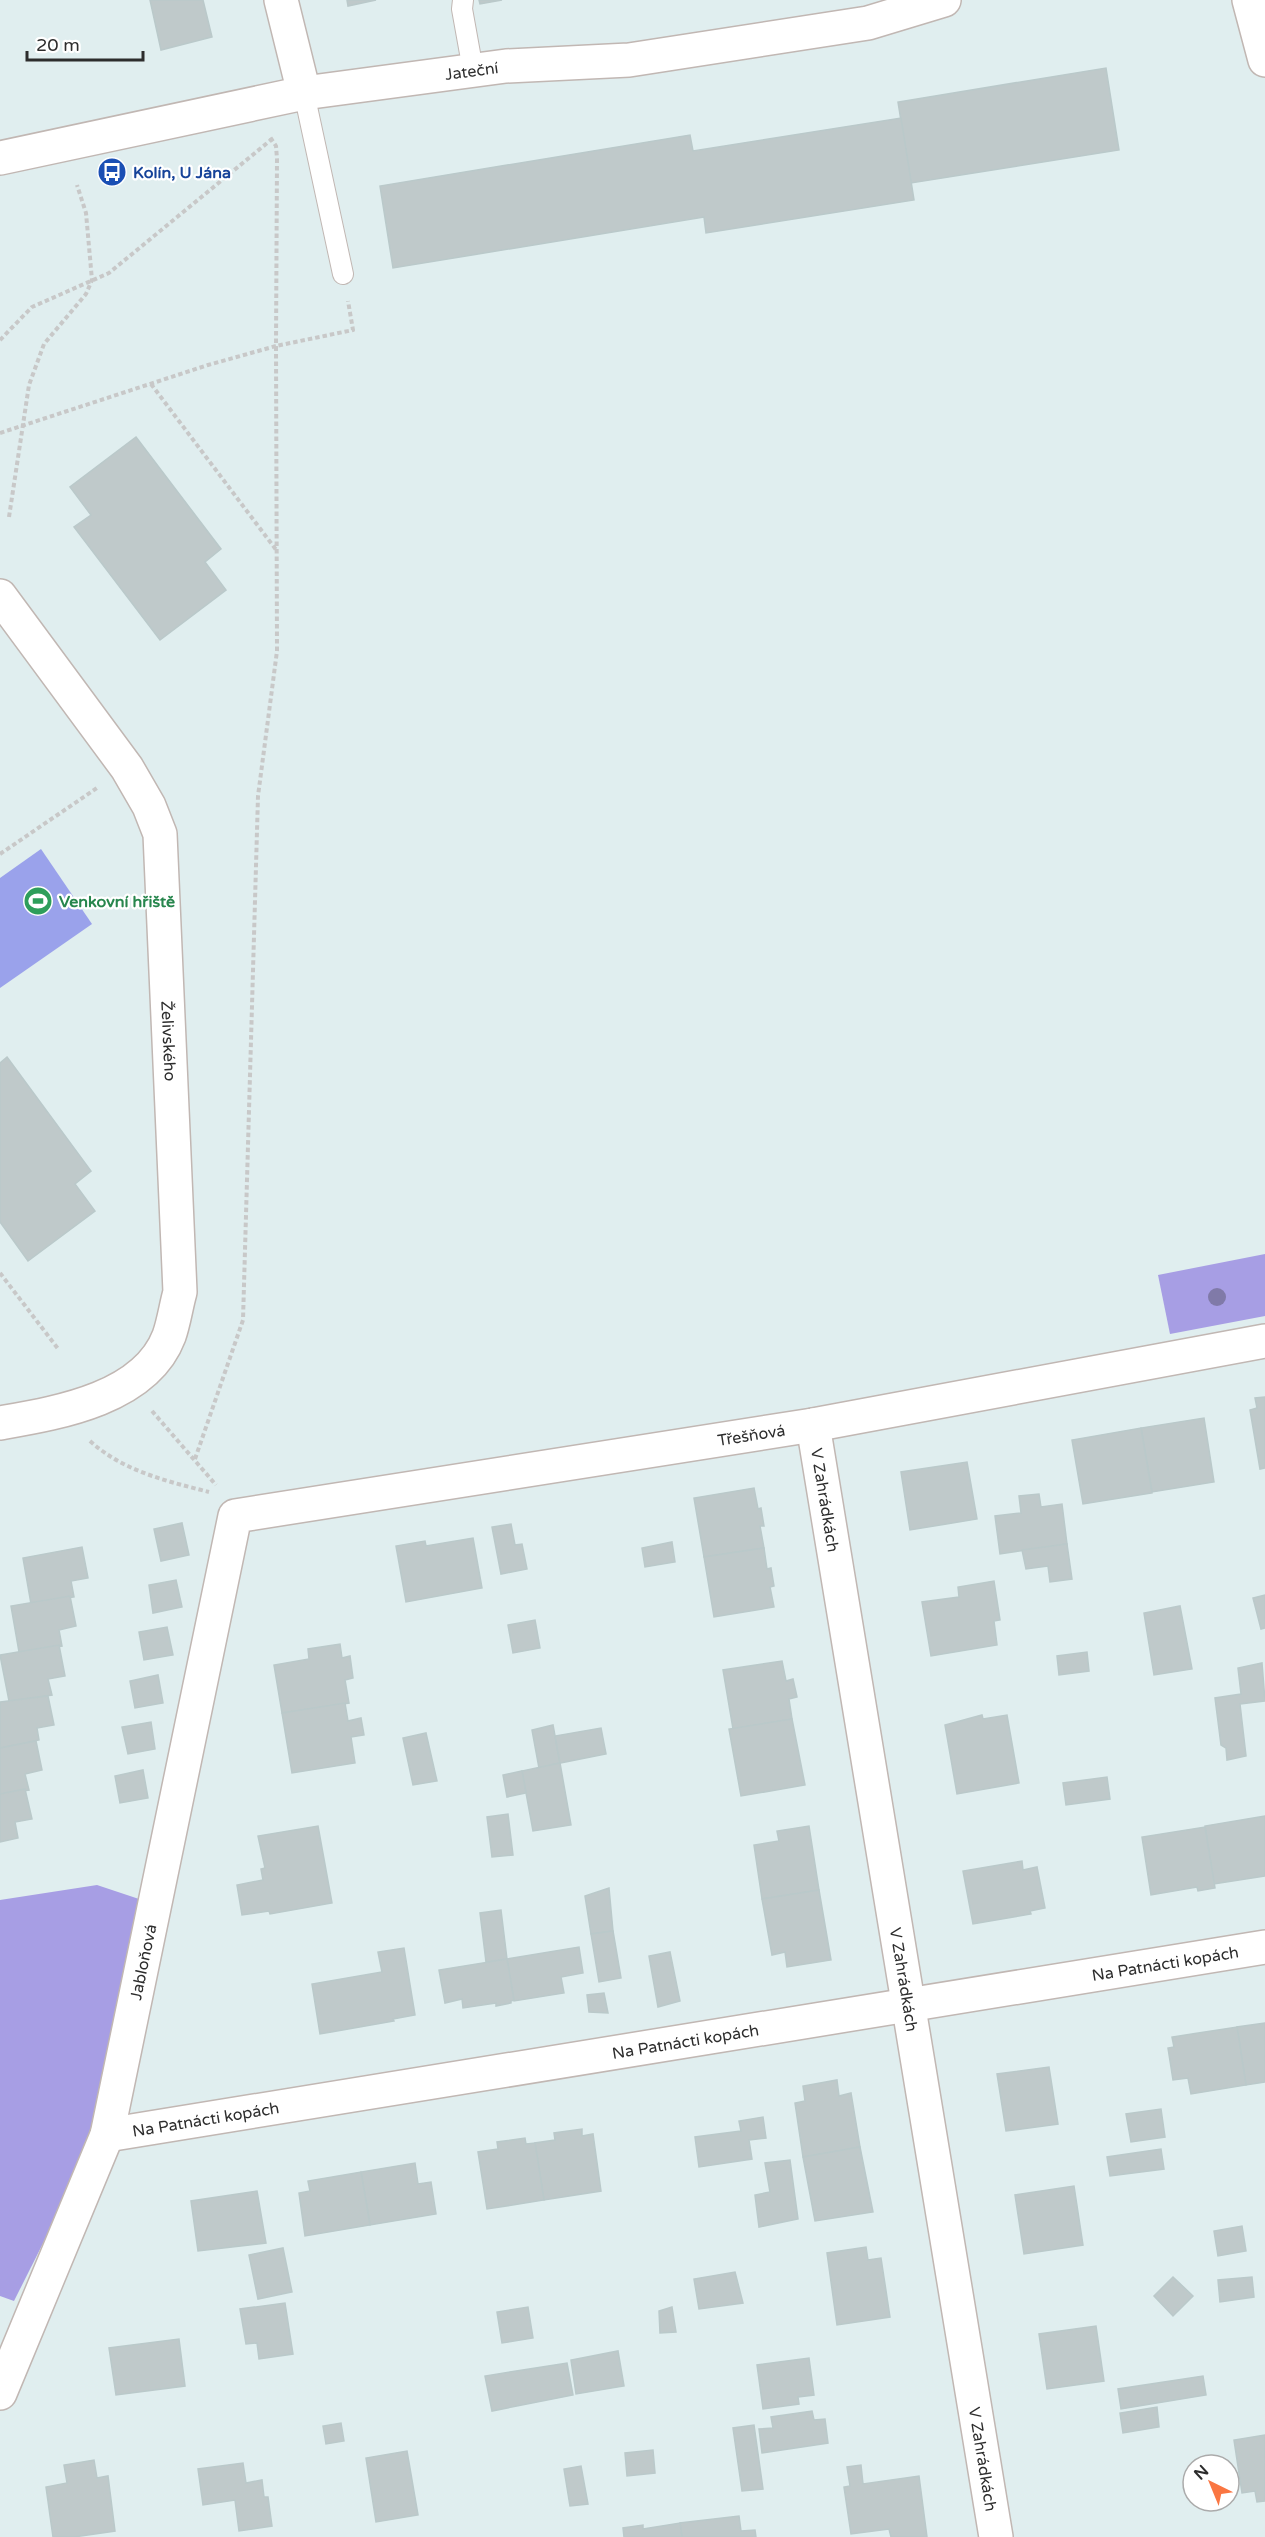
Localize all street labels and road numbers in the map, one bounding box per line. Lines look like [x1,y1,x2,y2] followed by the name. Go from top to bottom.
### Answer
[444,58,500,85] street label: Jateční
[156,1000,180,1082] street label: Želivského
[716,1421,787,1451] street label: Třešňová
[806,1447,843,1554] street label: V Zahrádkách
[126,1922,161,2002] street label: Jabloňová
[885,1926,922,2033] street label: V Zahrádkách
[1090,1942,1240,1986] street label: Na Patnácti kopách
[611,2020,761,2064] street label: Na Patnácti kopách
[131,2098,281,2142] street label: Na Patnácti kopách
[964,2406,1001,2513] street label: V Zahrádkách

